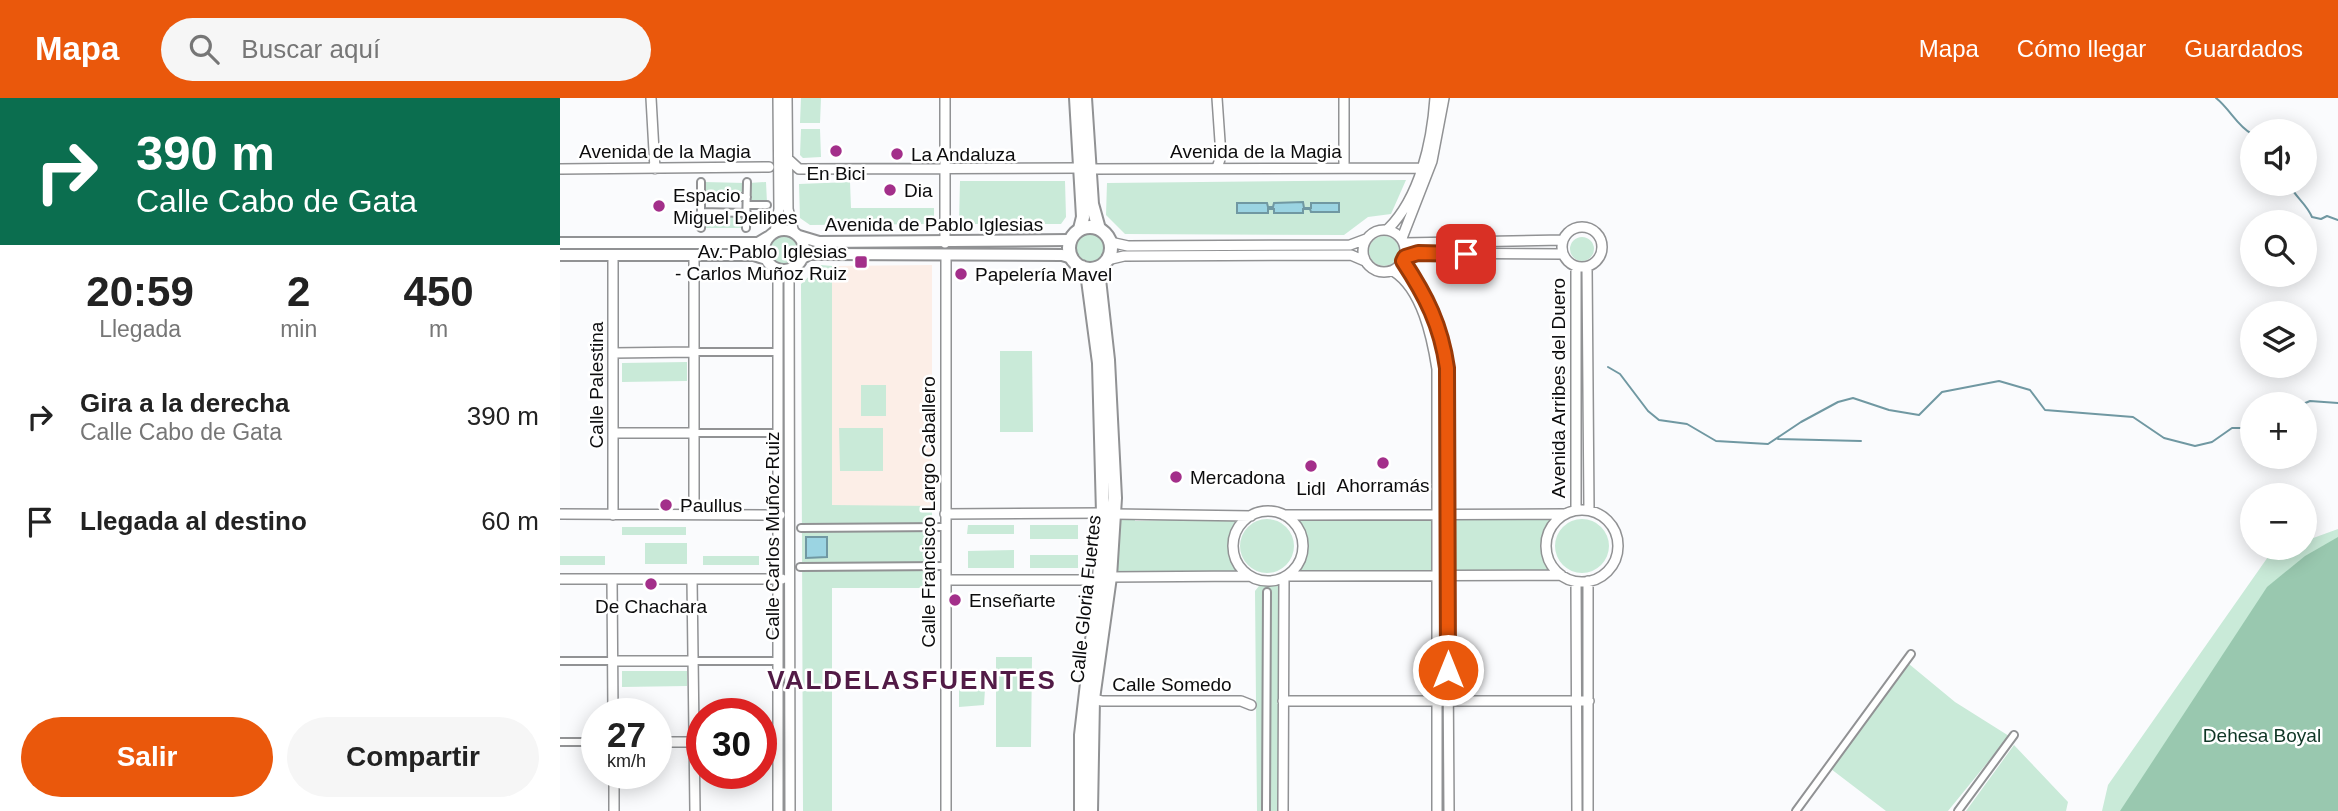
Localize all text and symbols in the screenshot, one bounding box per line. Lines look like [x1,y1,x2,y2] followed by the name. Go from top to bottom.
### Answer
[161,18,651,81] search box
[35,30,119,67] text: Mapa
[185,30,223,68] icon: search
[241,34,380,64] text: Buscar aquí
[1919,35,1979,62] text: Mapa
[2017,35,2146,62] text: Cómo llegar
[2184,35,2303,62] text: Guardados
[2240,119,2317,560] map controls
[2240,119,2317,196] button: sound
[21,126,112,217] icon: right
[136,126,275,180] text: 390 m
[579,141,751,162] street label: Avenida de la Magia
[1170,141,1342,162] street label: Avenida de la Magia
[828,143,844,159] marker: En Bici
[911,144,1016,165] place label: La Andaluza
[889,146,905,162] marker: La Andaluza
[806,163,866,184] place label: En Bici
[904,180,933,201] place label: Dia
[882,182,898,198] marker: Dia
[136,183,417,219] text: Calle Cabo de Gata
[673,185,798,228] place label: Espacio Miguel Delibes
[651,198,667,214] marker: Espacio Miguel Delibes
[2240,210,2317,287] button: search
[825,214,1043,235] street label: Avenida de Pablo Iglesias
[1436,224,1496,284] pin
[1447,235,1485,273] icon: arrive
[675,241,847,284] place label: Av. Pablo Iglesias - Carlos Muñoz Ruiz
[853,254,869,270] marker: Av. Pablo Iglesias - Carlos Muñoz Ruiz
[975,264,1112,285] place label: Papelería Mavel
[953,266,969,282] marker: Papelería Mavel
[86,268,194,315] text: 20:59
[287,268,310,315] text: 2
[404,268,474,315] text: 450
[1548,278,1569,498] street label: Avenida Arribes del Duero
[2240,301,2317,378] button: layers
[99,316,181,342] text: Llegada
[280,316,317,342] text: min
[429,316,448,342] text: m
[586,321,607,448] street label: Calle Palestina
[918,376,939,648] street label: Calle Francisco Largo Caballero
[80,388,290,418] text: Gira a la derecha
[2240,392,2317,469] button: +
[21,398,59,436] icon: right
[467,401,539,431] text: 390 m
[80,419,282,445] text: Calle Cabo de Gata
[762,431,783,641] street label: Calle Carlos Muñoz Ruiz
[1375,455,1391,471] marker: Ahorramás
[1303,458,1319,474] marker: Lidl
[1190,467,1285,488] place label: Mercadona
[1168,469,1184,485] marker: Mercadona
[1337,475,1429,496] place label: Ahorramás
[1296,478,1326,499] place label: Lidl
[2240,483,2317,560] button: −
[680,495,742,516] place label: Paullus
[658,497,674,513] marker: Paullus
[21,503,59,541] icon: arrive
[80,506,307,536] text: Llegada al destino
[481,506,539,536] text: 60 m
[1066,514,1105,684] street label: Calle Gloria Fuertes
[643,576,659,592] marker: De Chachara
[969,590,1056,611] place label: Enseñarte
[947,592,963,608] marker: Enseñarte
[595,596,707,617] place label: De Chachara
[1411,633,1485,707] position arrow
[767,665,1057,695] district label: VALDELASFUENTES
[1112,674,1232,695] street label: Calle Somedo
[686,698,777,789] speed limit sign: 30
[607,715,646,754] text: 27
[21,717,273,797] button: Salir
[287,717,539,797] button: Compartir
[2203,725,2321,746] park label: Dehesa Boyal
[607,751,646,771] text: km/h

